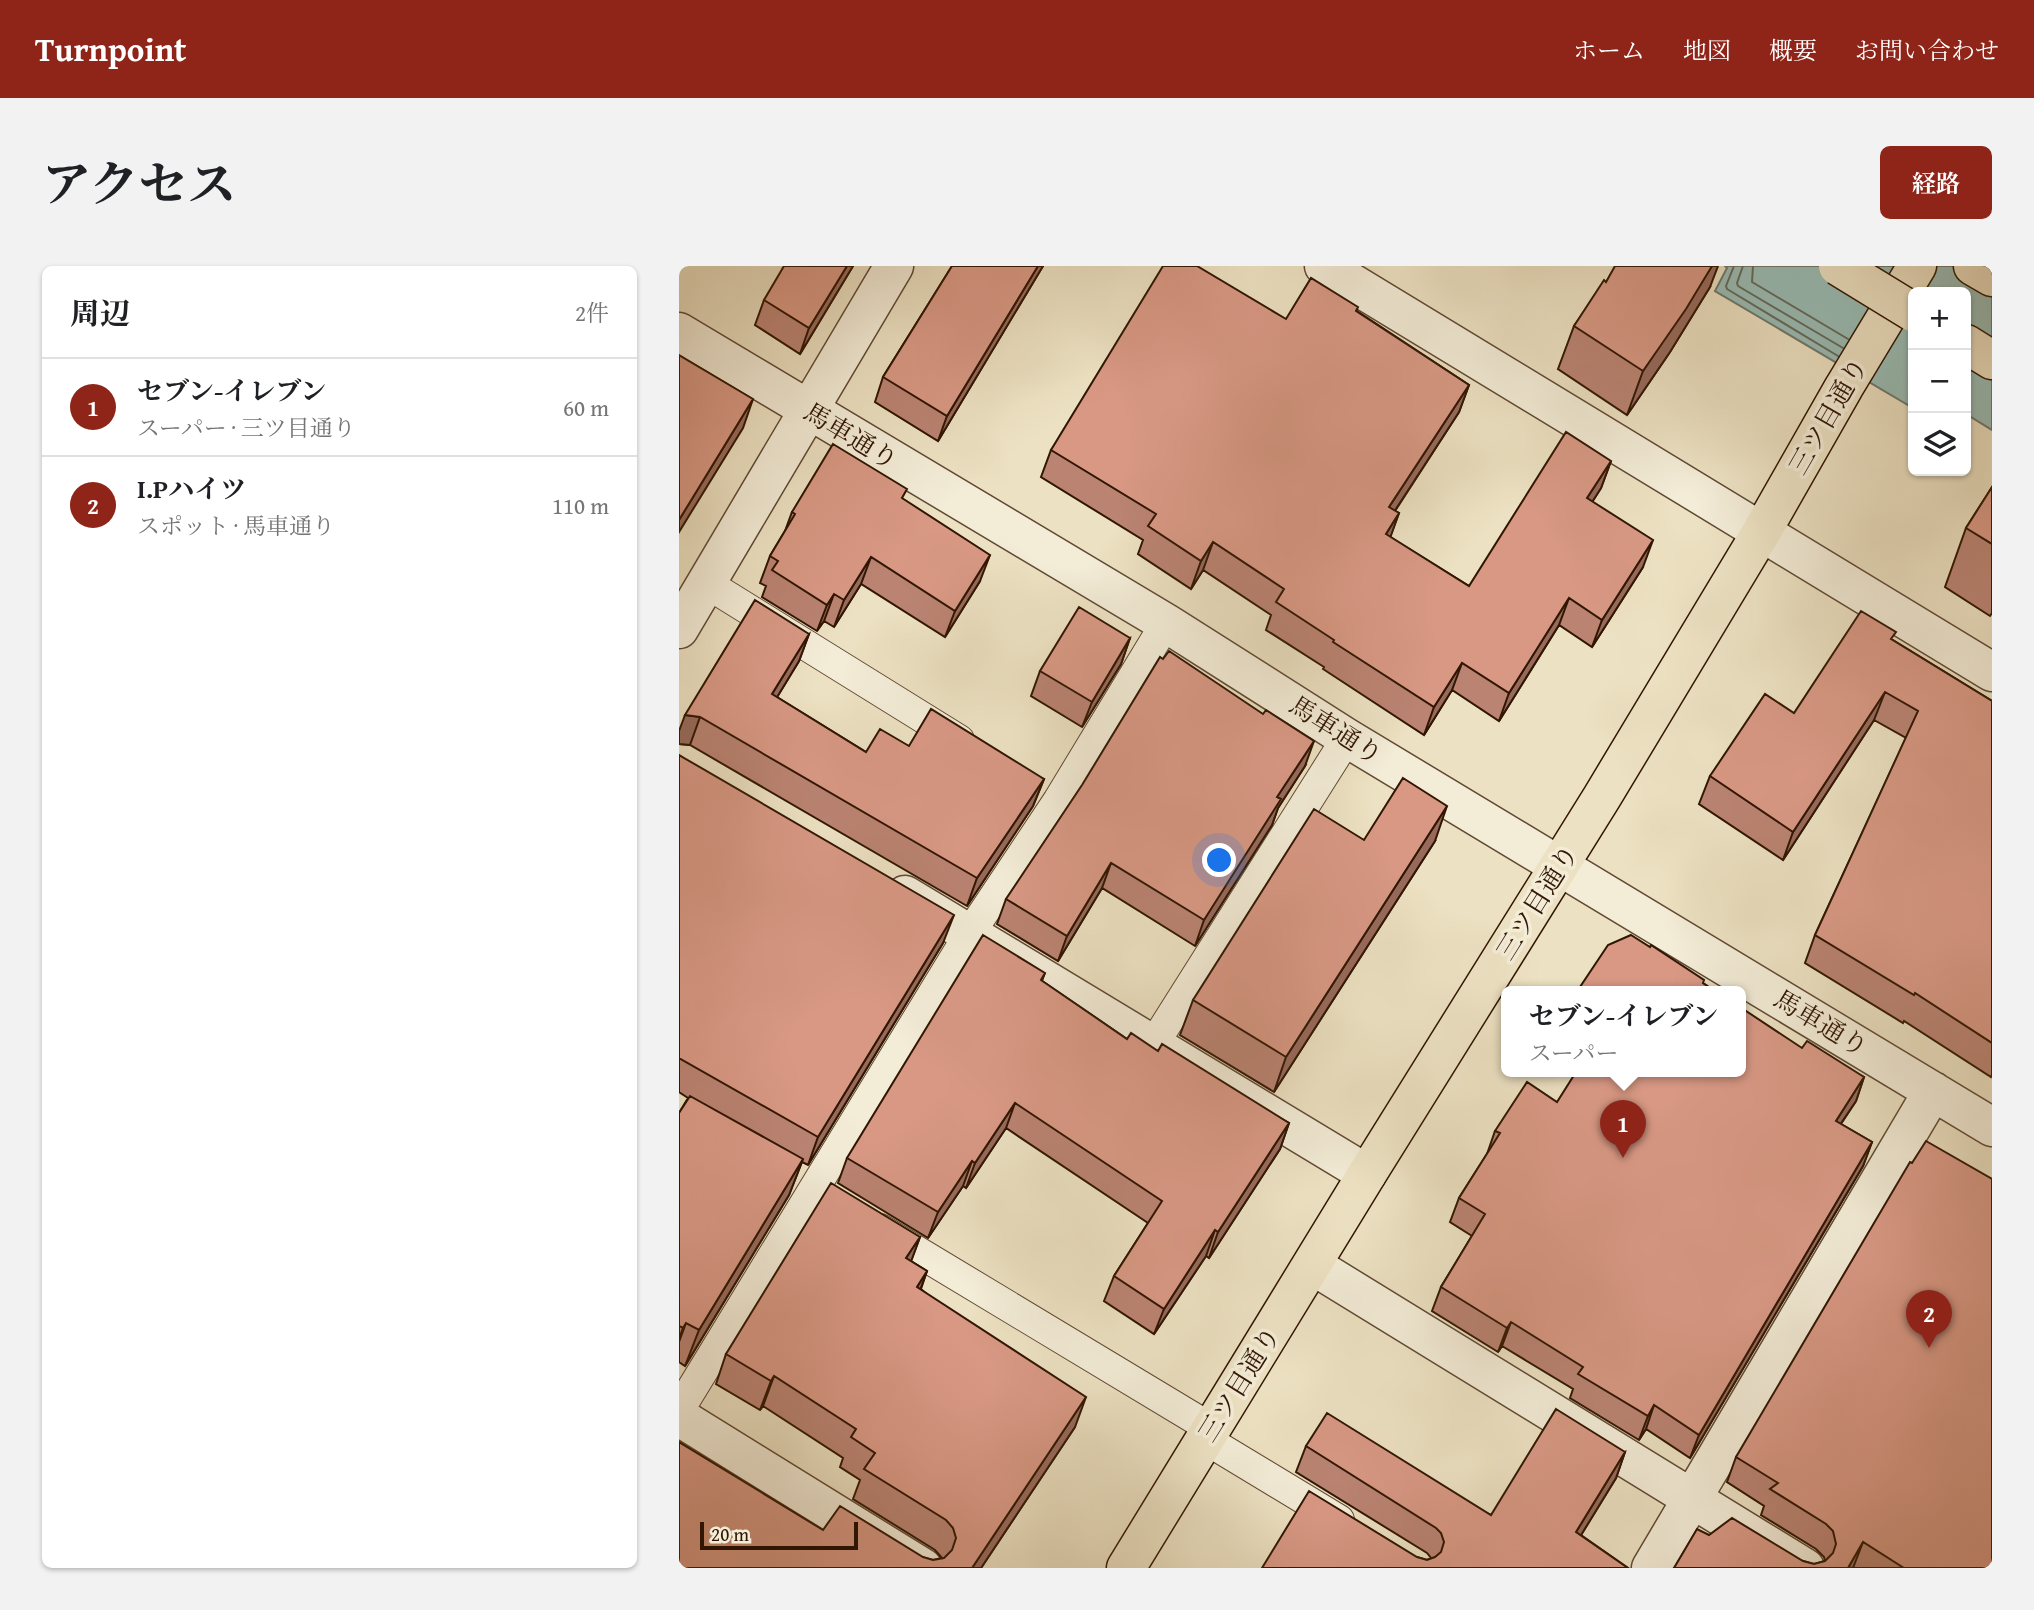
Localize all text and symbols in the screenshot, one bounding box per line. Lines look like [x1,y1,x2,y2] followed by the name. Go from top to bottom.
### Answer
[35,25,187,73] text: Turnpoint
[1573,33,1645,68] text: ホーム
[1683,33,1731,68] text: 地図
[1769,33,1817,68] text: 概要
[1855,33,1999,68] text: お問い合わせ
[1880,146,1992,219] button: 経路
[42,147,237,219] text: アクセス
[1908,287,1971,476] map controls
[1908,287,1971,350] button: +
[70,291,130,335] text: 周辺
[575,296,609,329] text: 2件
[1778,350,1877,482] street label: 三ツ目通り
[1908,350,1971,413] button: −
[137,371,326,410] text: セブン-イレブン
[87,391,99,424] text: 1
[563,391,609,424] text: 60 m
[797,392,906,479] street label: 馬車通り
[137,411,356,444] text: スーパー · 三ツ目通り
[1908,413,1971,476] button: layers
[137,469,246,508] text: I.Pハイツ
[87,489,99,522] text: 2
[552,489,609,522] text: 110 m
[137,509,335,542] text: スポット · 馬車通り
[1282,685,1391,774] street label: 馬車通り
[1486,836,1588,967] street label: 三ツ目通り
[1202,843,1236,877] your location
[1767,979,1876,1066] street label: 馬車通り
[1501,986,1746,1077] popup
[1529,996,1718,1035] text: セブン-イレブン
[1529,1036,1619,1069] text: スーパー
[1600,1100,1646,1158] pin: 1
[1906,1290,1952,1348] pin: 2
[1188,1318,1290,1449] street label: 三ツ目通り
[700,1519,857,1551] scale bar
[711,1520,749,1548] text: 20 m

